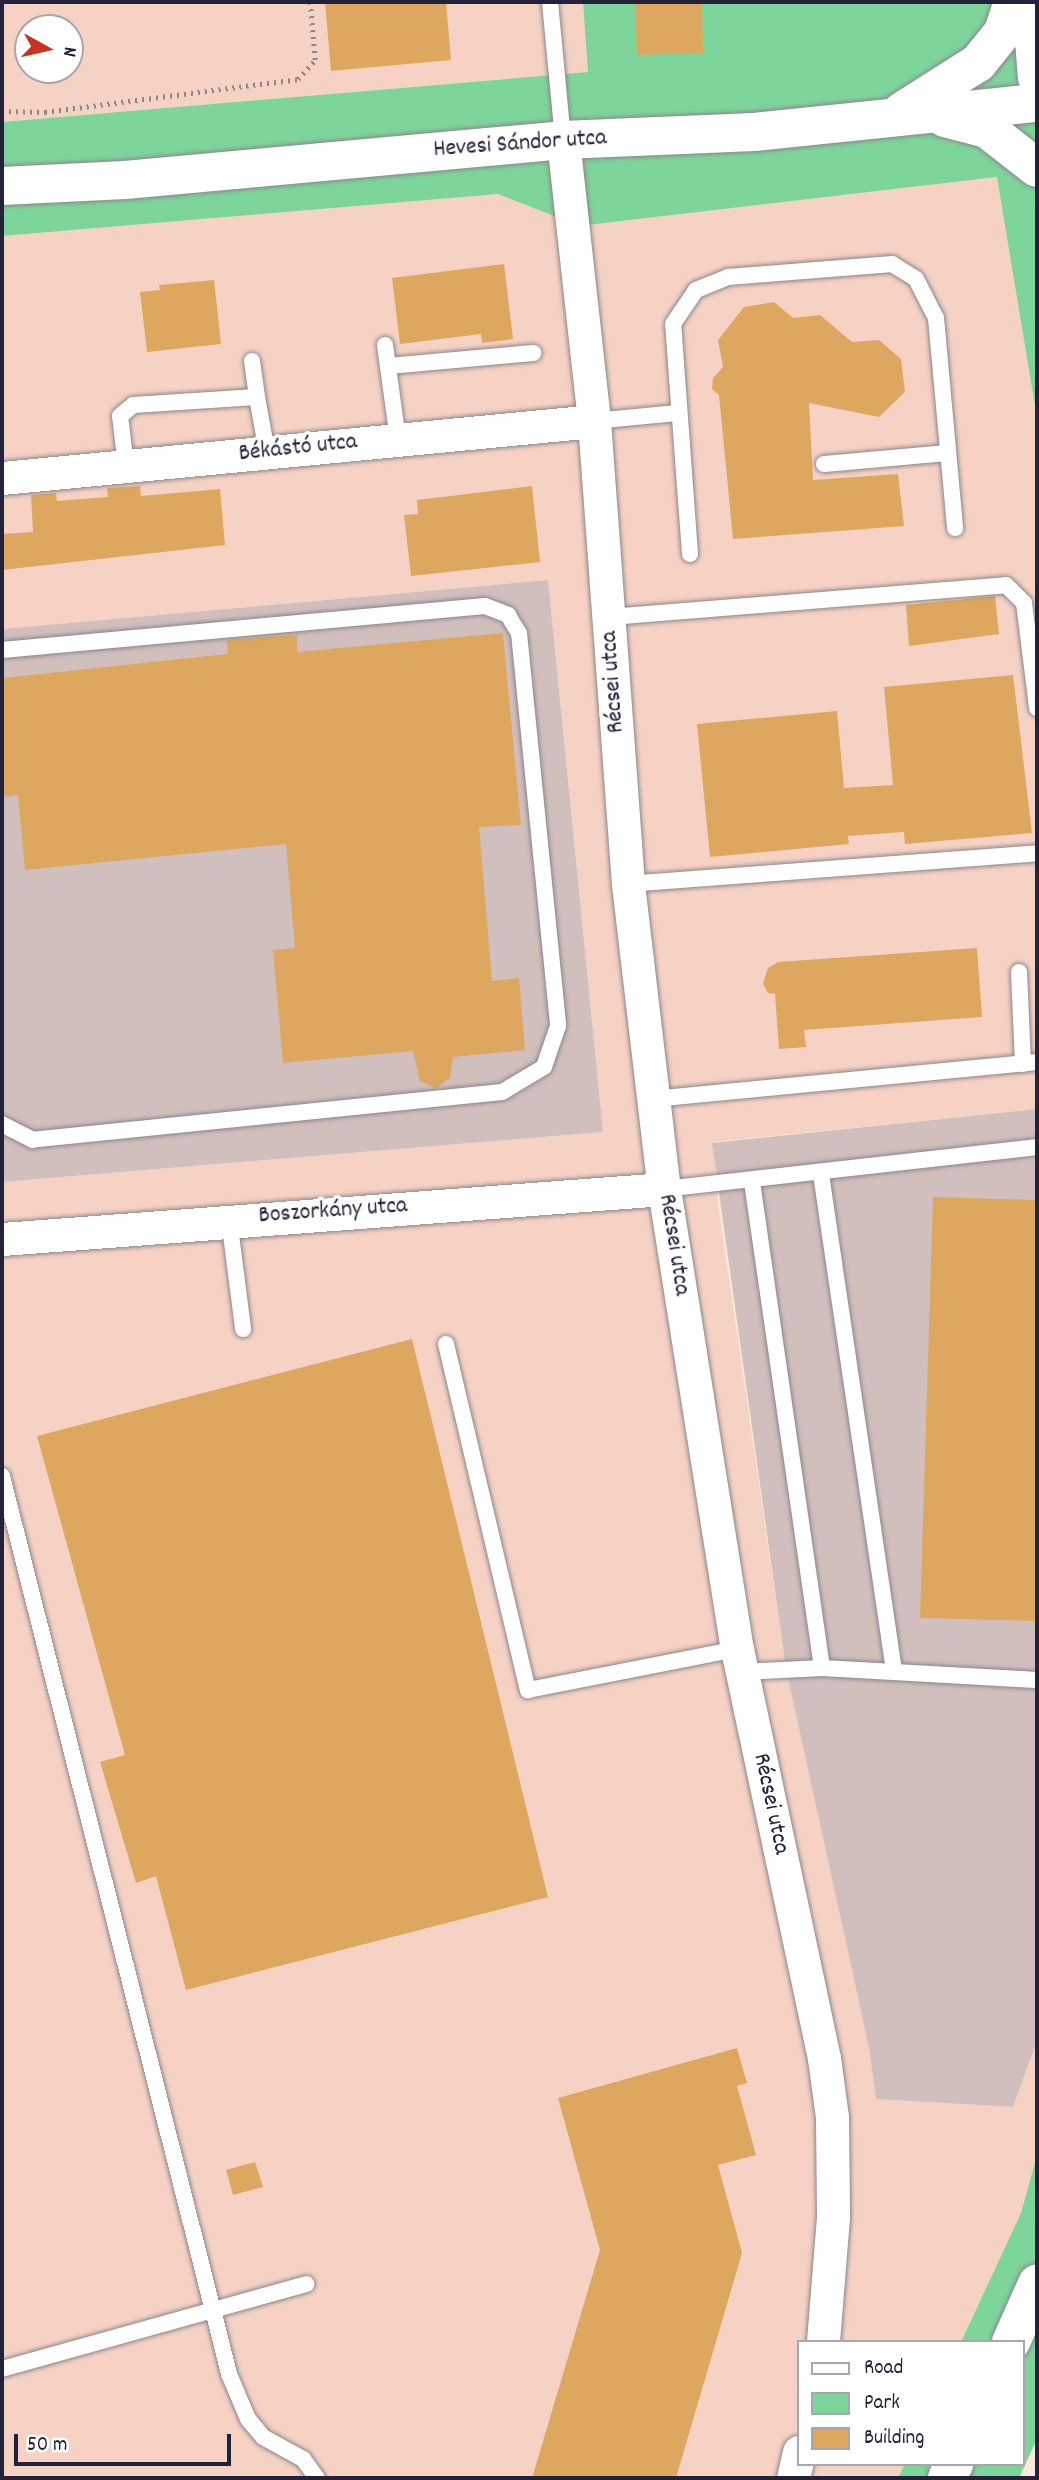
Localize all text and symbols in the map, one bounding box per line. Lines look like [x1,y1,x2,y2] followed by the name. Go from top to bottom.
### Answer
[14,14,84,84] north arrow
[54,45,82,58] text: N
[432,125,608,165] street label: Hevesi Sándor utca
[237,428,359,470] street label: Békástó utca
[596,630,632,734] street label: Récsei utca
[258,1192,408,1232] street label: Boszorkány utca
[651,1192,695,1298] street label: Récsei utca
[745,1751,795,1857] street label: Récsei utca
[797,2340,1025,2466] legend
[864,2354,903,2384] text: Road
[864,2389,900,2419] text: Park
[18,2420,234,2464] scale bar
[864,2424,924,2454] text: Building
[27,2431,67,2461] text: 50 m

